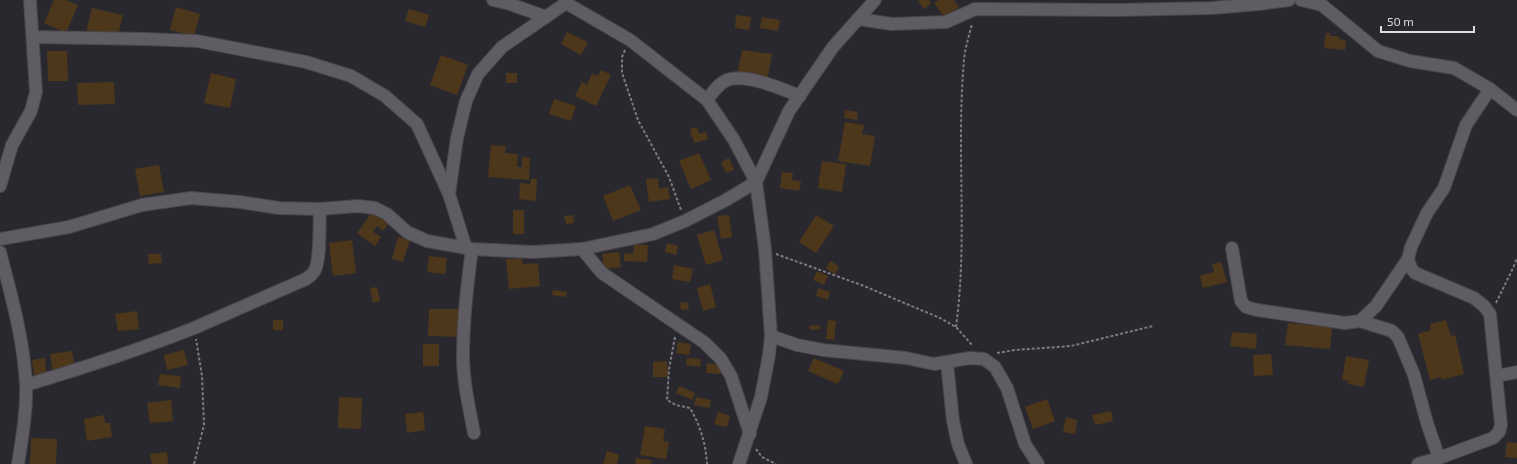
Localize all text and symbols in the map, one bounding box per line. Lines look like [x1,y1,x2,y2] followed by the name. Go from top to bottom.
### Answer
[1381,8,1474,34] scale bar
[1387,14,1414,28] text: 50 m

